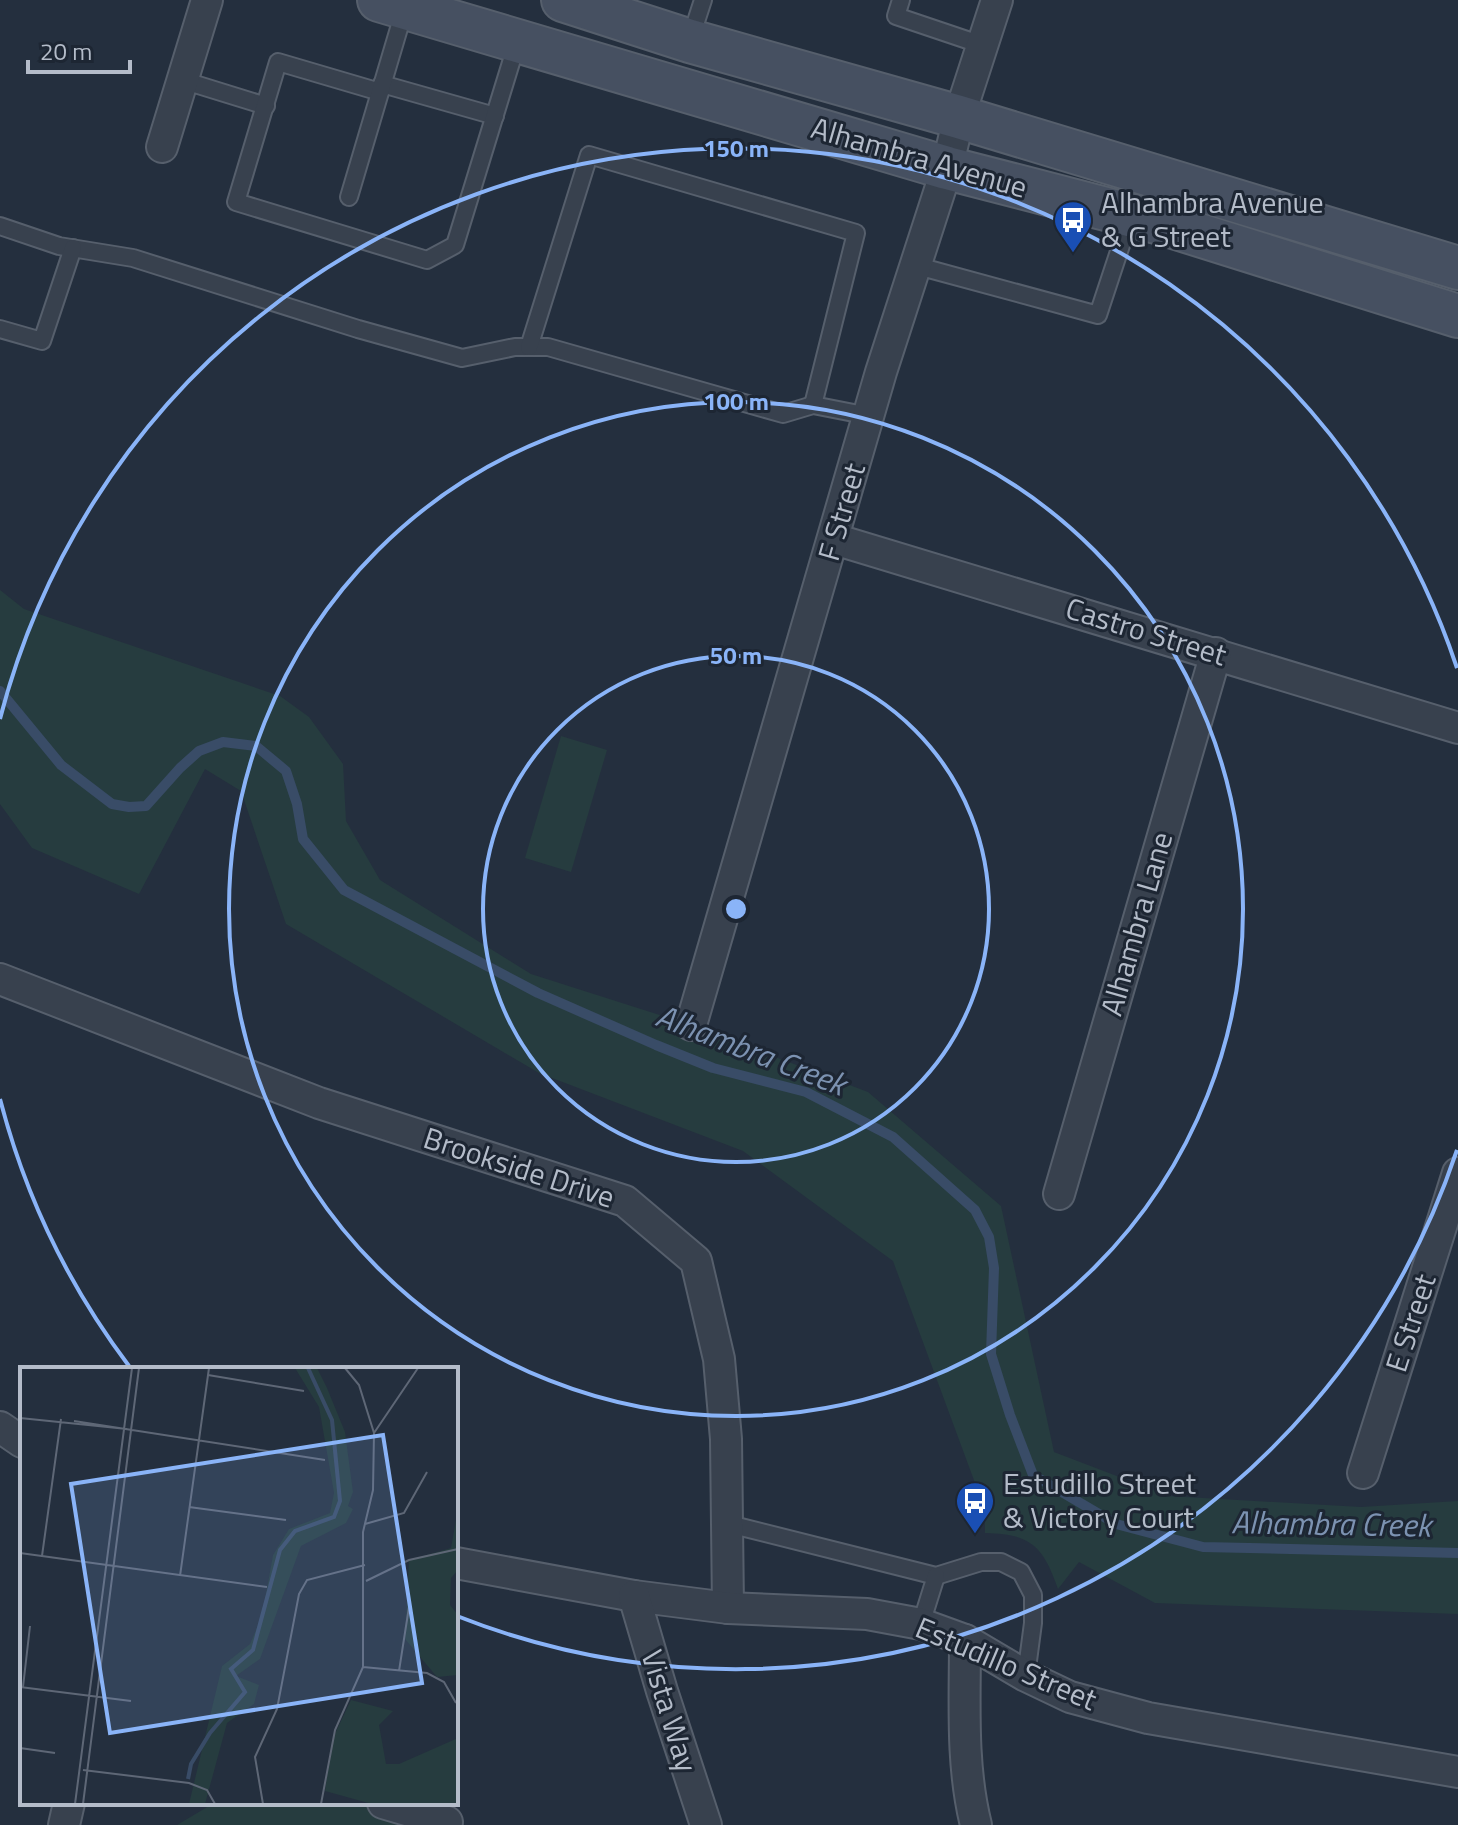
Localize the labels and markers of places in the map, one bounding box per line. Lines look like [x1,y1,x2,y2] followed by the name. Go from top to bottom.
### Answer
[1101,179,1324,259] place label: Alhambra Avenue & G Street
[1052,199,1094,254] bus stop icon: Alhambra Avenue & G Street
[722,895,750,923] centre of rings
[1003,1460,1197,1540] place label: Estudillo Street & Victory Court
[954,1480,996,1535] bus stop icon: Estudillo Street & Victory Court

